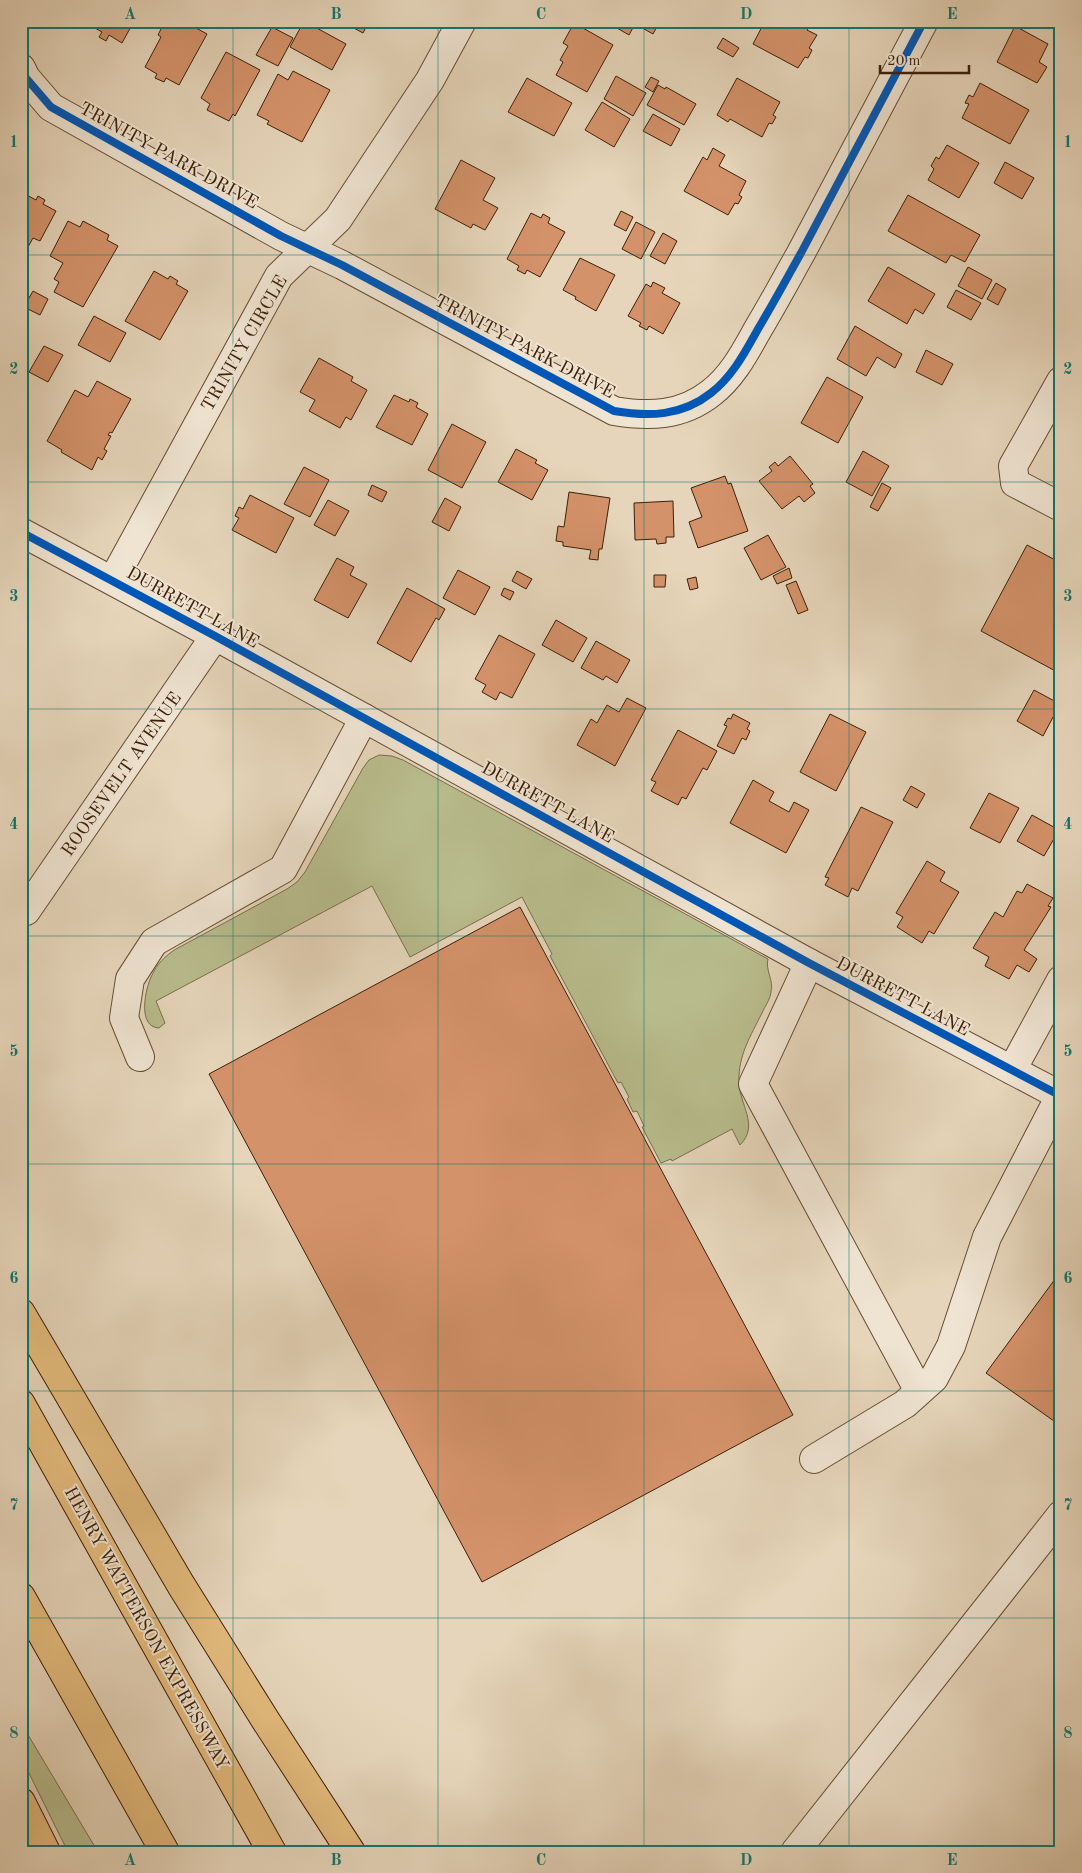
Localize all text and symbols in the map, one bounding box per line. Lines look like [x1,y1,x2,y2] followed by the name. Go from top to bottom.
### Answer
[124,7,136,23] text: A
[330,7,342,23] text: B
[536,7,546,23] text: C
[740,7,752,23] text: D
[946,7,958,23] text: E
[880,42,968,74] scale bar
[887,54,921,69] text: 20 m
[76,99,261,213] street label: TRINITY PARK DRIVE
[9,135,19,151] text: 1
[1063,135,1073,151] text: 1
[199,273,291,414] street label: TRINITY CIRCLE
[431,292,618,402] street label: TRINITY PARK DRIVE
[9,362,19,378] text: 2
[1063,362,1073,378] text: 2
[123,564,262,652] street label: DURRETT LANE
[9,589,19,605] text: 3
[1063,589,1073,605] text: 3
[58,689,185,860] street label: ROOSEVELT AVENUE
[478,759,617,847] street label: DURRETT LANE
[9,817,19,833] text: 4
[1063,817,1073,833] text: 4
[833,954,972,1040] street label: DURRETT LANE
[9,1044,19,1060] text: 5
[1063,1044,1073,1060] text: 5
[9,1271,19,1287] text: 6
[1063,1271,1073,1287] text: 6
[61,1484,232,1773] street label: HENRY WATTERSON EXPRESSWAY
[9,1498,19,1514] text: 7
[1063,1498,1073,1514] text: 7
[9,1726,19,1742] text: 8
[1063,1726,1073,1742] text: 8
[124,1853,136,1869] text: A
[330,1853,342,1869] text: B
[536,1853,546,1869] text: C
[740,1853,752,1869] text: D
[946,1853,958,1869] text: E

